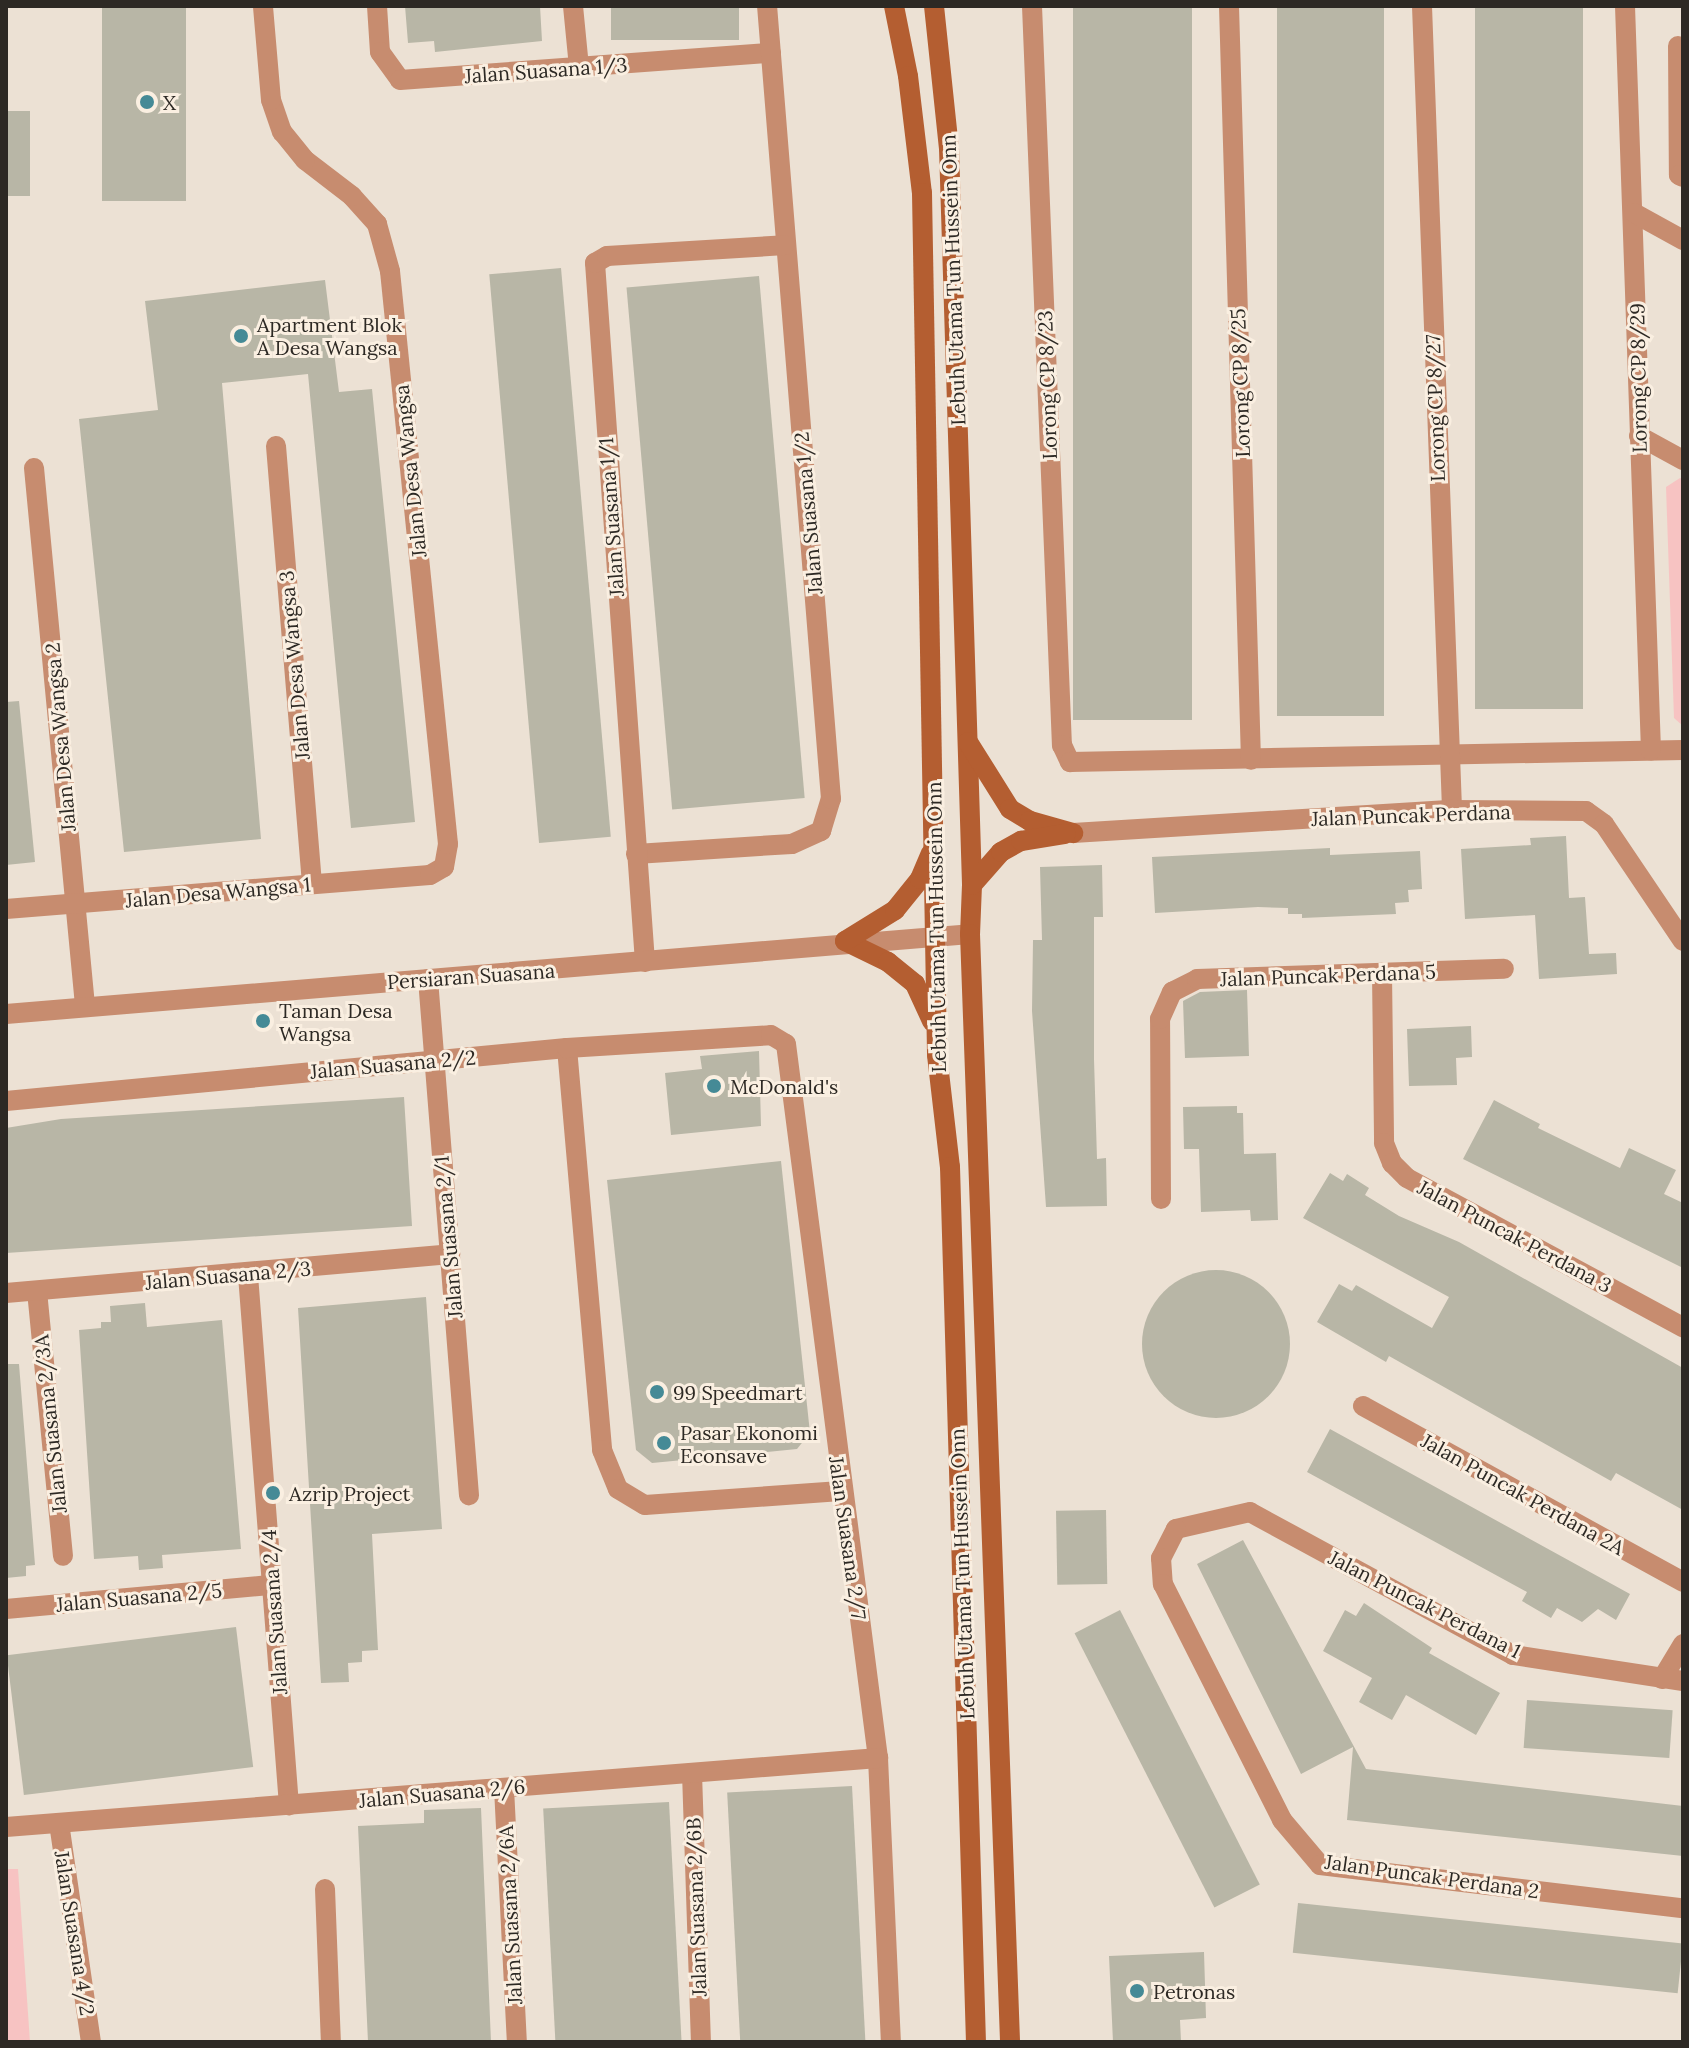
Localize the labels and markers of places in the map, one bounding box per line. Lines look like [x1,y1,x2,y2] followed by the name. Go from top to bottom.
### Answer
[163,90,176,114] place label: X
[138,93,156,111] marker: X
[257,312,402,359] place label: Apartment Blok A Desa Wangsa
[232,327,250,345] marker: Apartment Blok A Desa Wangsa
[279,998,393,1045] place label: Taman Desa Wangsa
[254,1012,272,1030] marker: Taman Desa Wangsa
[730,1074,838,1098] place label: McDonald's
[705,1077,723,1095] marker: McDonald's
[673,1380,803,1404] place label: 99 Speedmart
[648,1383,666,1401] marker: 99 Speedmart
[680,1420,818,1467] place label: Pasar Ekonomi Econsave
[655,1434,673,1452] marker: Pasar Ekonomi Econsave
[289,1481,410,1505] place label: Azrip Project
[264,1484,282,1502] marker: Azrip Project
[1153,1979,1235,2003] place label: Petronas
[1128,1982,1146,2000] marker: Petronas

